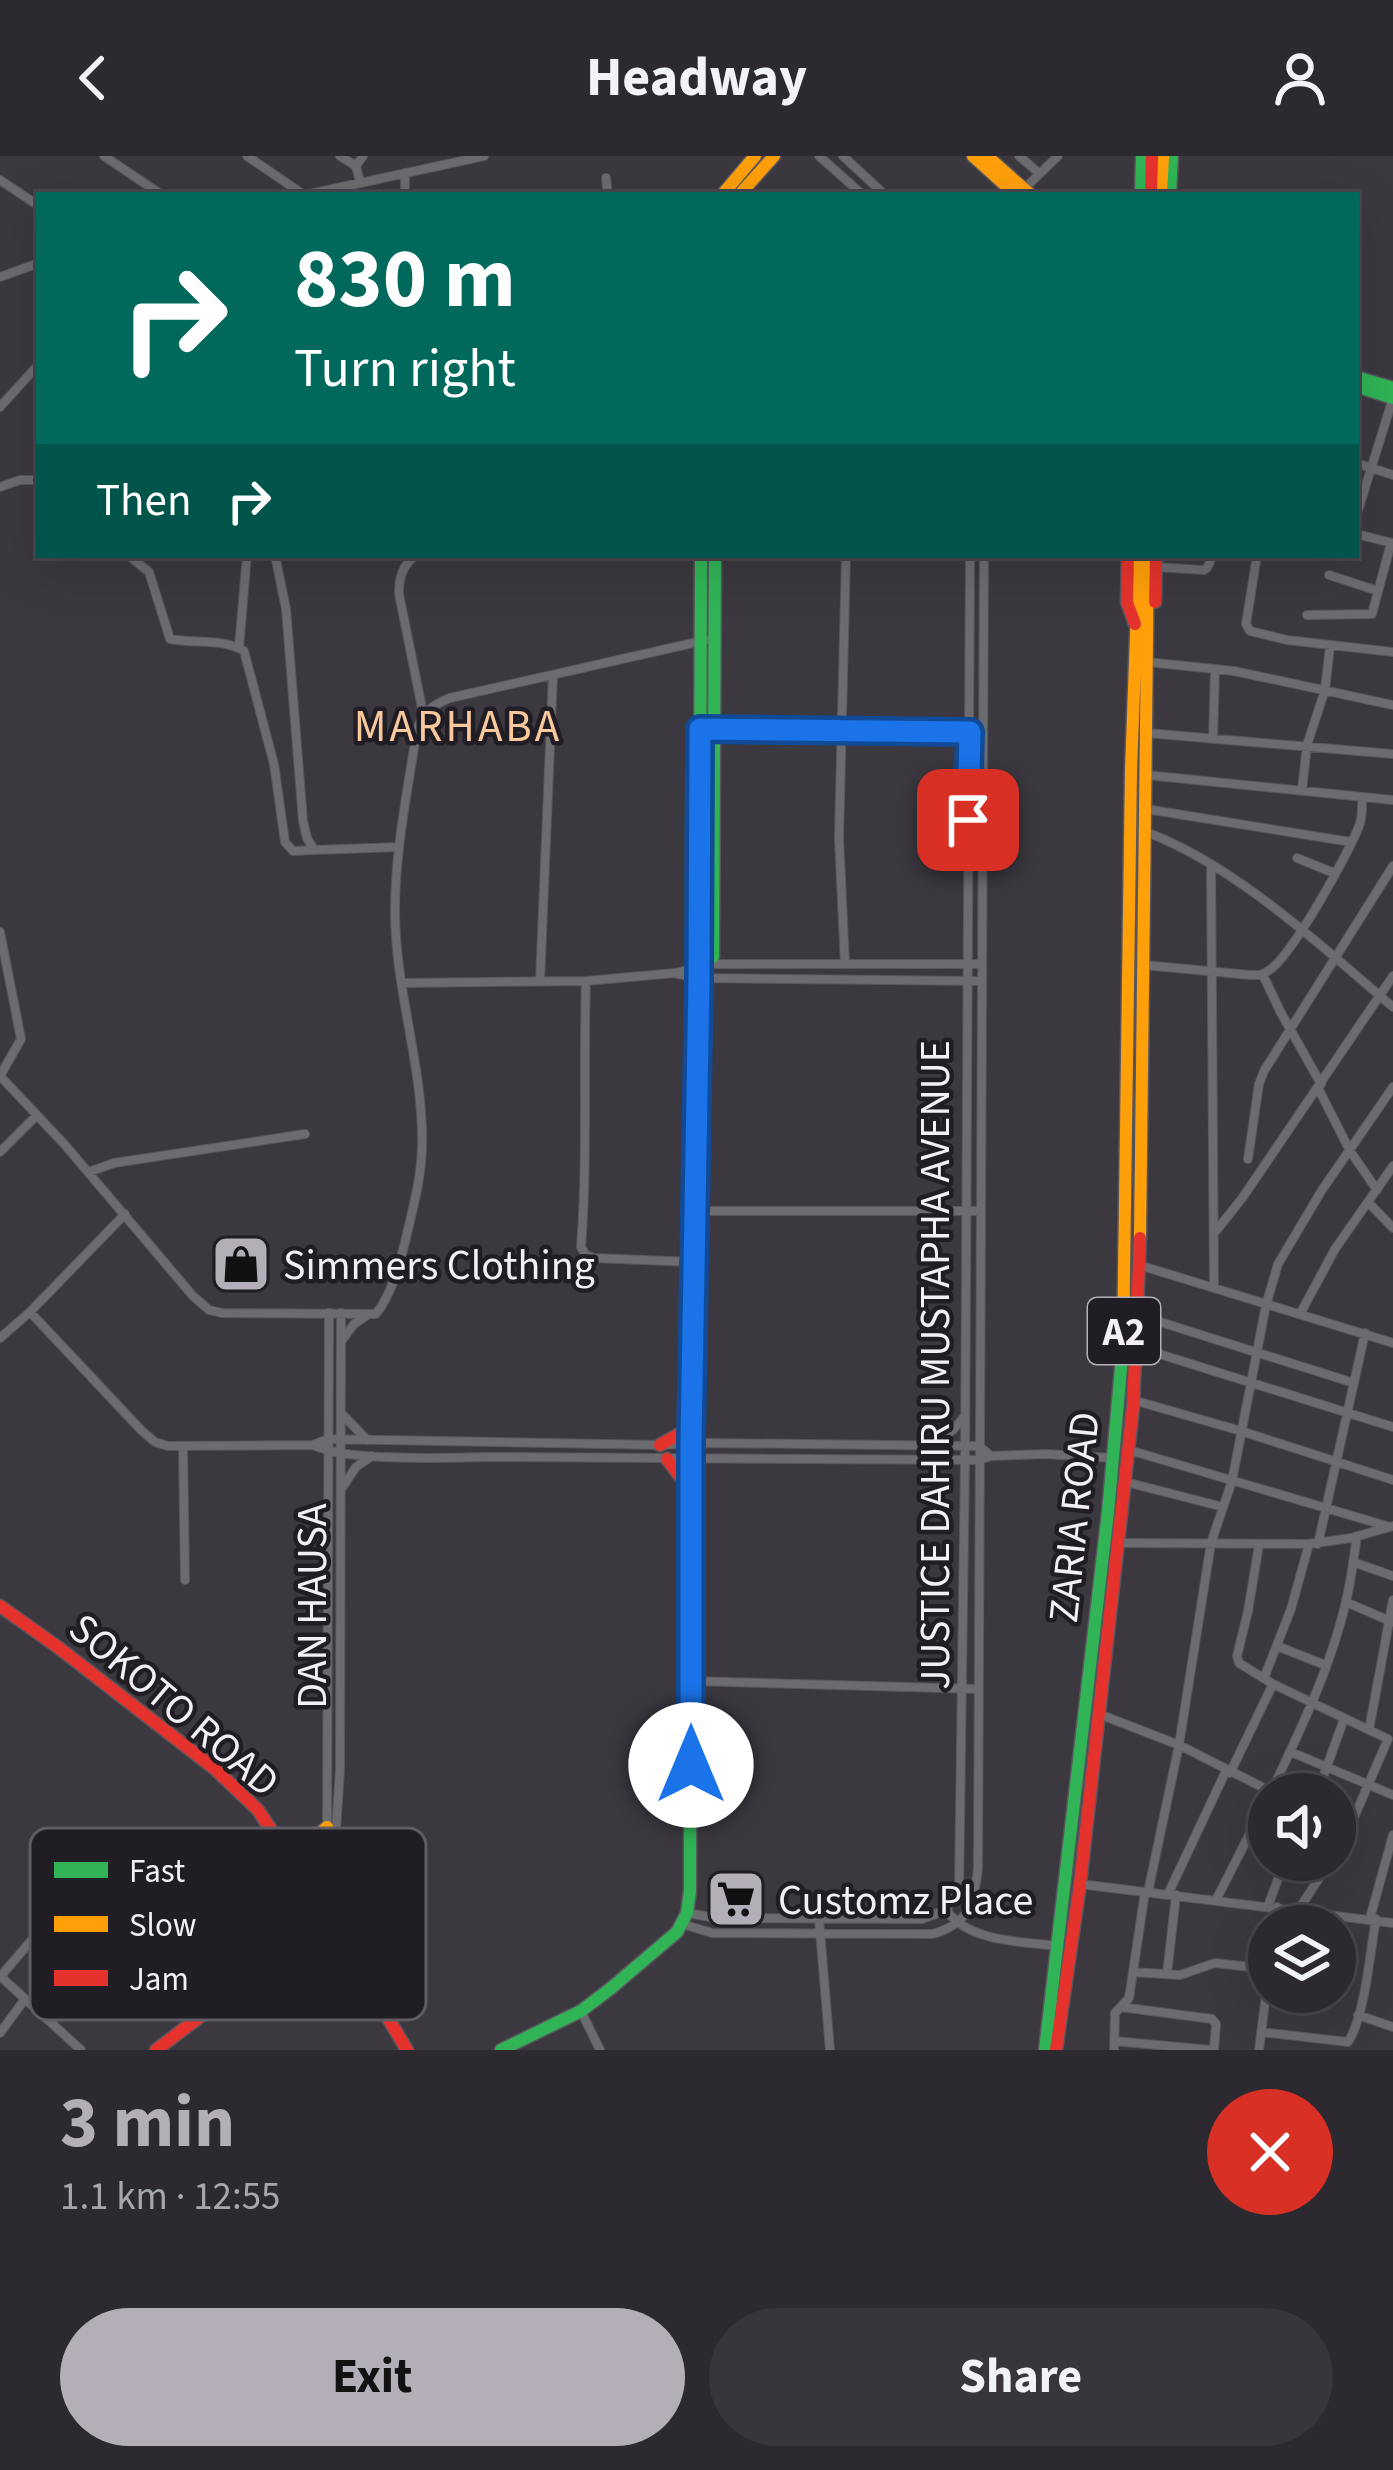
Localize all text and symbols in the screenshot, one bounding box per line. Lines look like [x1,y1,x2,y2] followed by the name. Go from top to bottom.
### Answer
[586,40,807,117] text: Headway
[60,45,126,111] icon: back
[1267,45,1333,111] icon: person
[294,220,516,340] text: 830 m
[96,240,252,396] icon: right
[294,331,516,408] text: Turn right
[216,468,282,534] icon: right
[96,469,192,533] text: Then
[354,695,562,759] district label: MARHABA
[917,769,1019,871] pin
[935,787,1001,853] icon: arrive
[906,1040,966,1690] street label: JUSTICE DAHIRU MUSTAPHA AVENUE
[210,1233,272,1295] shop icon: Simmers Clothing
[283,1236,595,1296] place label: Simmers Clothing
[1088,1298,1160,1364] road number: A2
[1034,1409,1116,1625] street label: ZARIA ROAD
[283,1503,343,1709] street label: DAN HAUSA
[55,1599,292,1812] street label: SOKOTO ROAD
[628,1702,754,1828] position arrow
[1248,1773,1356,2013] map controls
[1248,1773,1356,1881] button: sound
[30,1828,426,2020] legend
[129,1848,185,1895] text: Fast
[705,1868,767,1930] supermarket icon: Customz Place
[778,1871,1033,1931] place label: Customz Place
[129,1902,197,1949] text: Slow
[1248,1905,1356,2013] button: layers
[129,1956,189,2003] text: Jam
[60,2072,235,2175] text: 3 min
[1207,2089,1333,2215] button: close
[60,2169,280,2225] text: 1.1 km · 12:55
[60,2308,685,2446] button: Exit
[709,2308,1333,2446] button: Share

